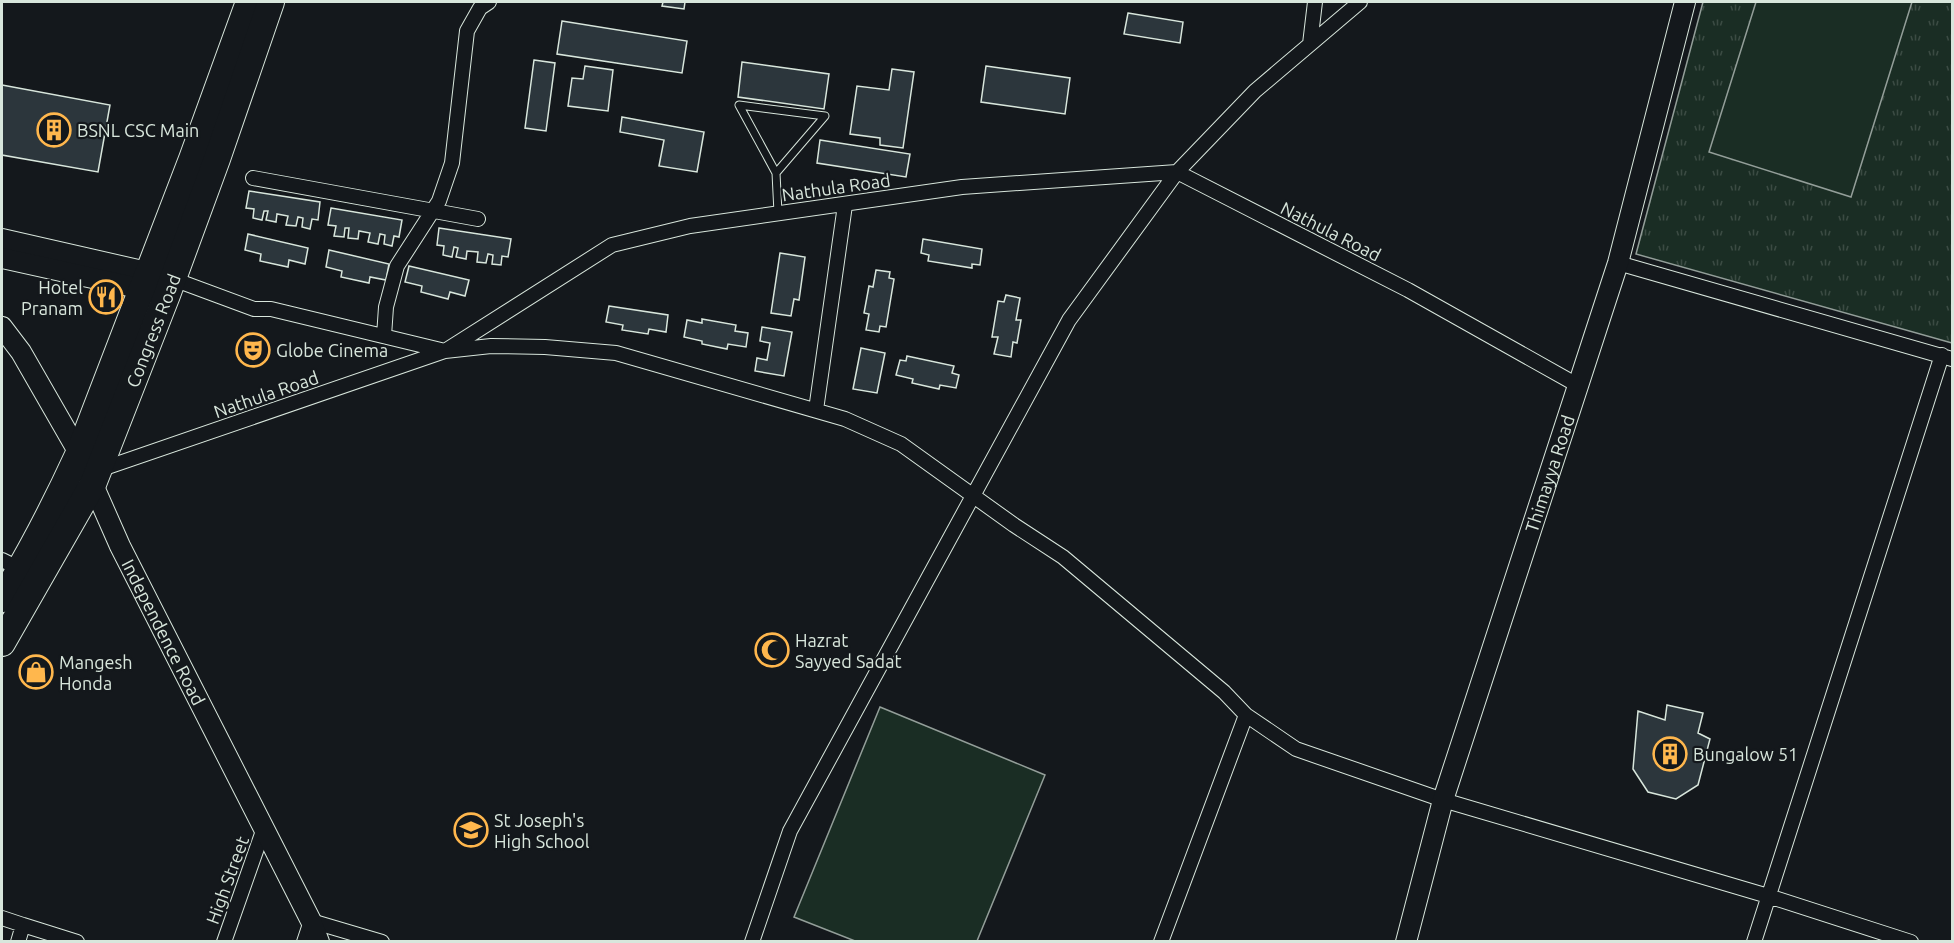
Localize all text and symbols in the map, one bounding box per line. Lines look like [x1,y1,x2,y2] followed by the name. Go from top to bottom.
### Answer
[36,112,72,148] building icon: BSNL CSC Main
[77,120,199,140] place label: BSNL CSC Main
[780,169,892,205] street label: Nathula Road
[1278,197,1384,265] street label: Nathula Road
[122,271,184,390] street label: Congress Road
[21,277,83,318] place label: Hotel Pranam
[88,279,124,315] restaurant icon: Hotel Pranam
[235,332,271,368] theatre icon: Globe Cinema
[276,340,388,360] place label: Globe Cinema
[211,367,321,421] street label: Nathula Road
[1521,413,1578,535] street label: Thimayya Road
[118,556,209,708] street label: Independence Road
[795,630,901,671] place label: Hazrat Sayyed Sadat
[754,632,790,668] mosque icon: Hazrat Sayyed Sadat
[59,652,133,693] place label: Mangesh Honda
[18,654,54,690] shop icon: Mangesh Honda
[1652,736,1688,772] building icon: Bungalow 51
[1693,744,1798,764] place label: Bungalow 51
[494,810,590,851] place label: St Joseph's High School
[453,812,489,848] school or university icon: St Joseph's High School
[202,833,252,927] street label: High Street

